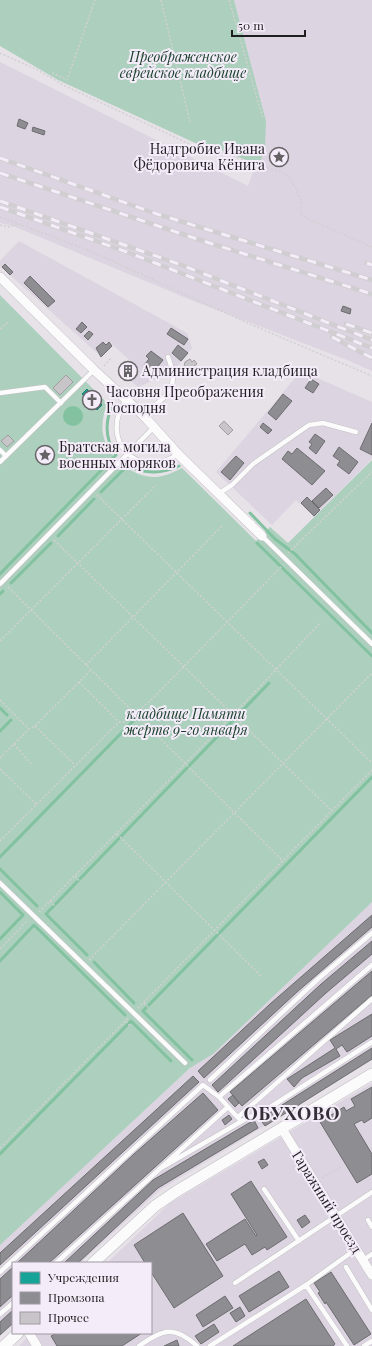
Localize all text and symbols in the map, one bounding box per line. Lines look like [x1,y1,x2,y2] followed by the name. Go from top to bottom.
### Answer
[232,12,305,38] scale bar
[238,17,264,33] text: 50 m
[120,47,246,82] park label: Преображенское еврейское кладбище
[134,139,265,174] place label: Надгробие Ивана Фёдоровича Кёнига
[268,146,290,168] place icon: Надгробие Ивана Фёдоровича Кёнига
[117,360,139,382] building icon: Администрация кладбища
[141,361,318,380] place label: Администрация кладбища
[106,382,264,417] place label: Часовня Преображения Господня
[81,389,103,411] church icon: Часовня Преображения Господня
[59,437,176,472] place label: Братская могила военных моряков
[34,444,56,466] place icon: Братская могила военных моряков
[123,704,248,739] park label: кладбище Памяти жертв 9-го января
[243,1101,341,1125] district label: ОБУХОВО
[288,1147,367,1257] street label: Гаражный проезд
[12,1262,152,1334] legend
[47,1269,120,1285] text: Учреждения
[48,1289,105,1305] text: Промзона
[48,1309,89,1325] text: Прочее

